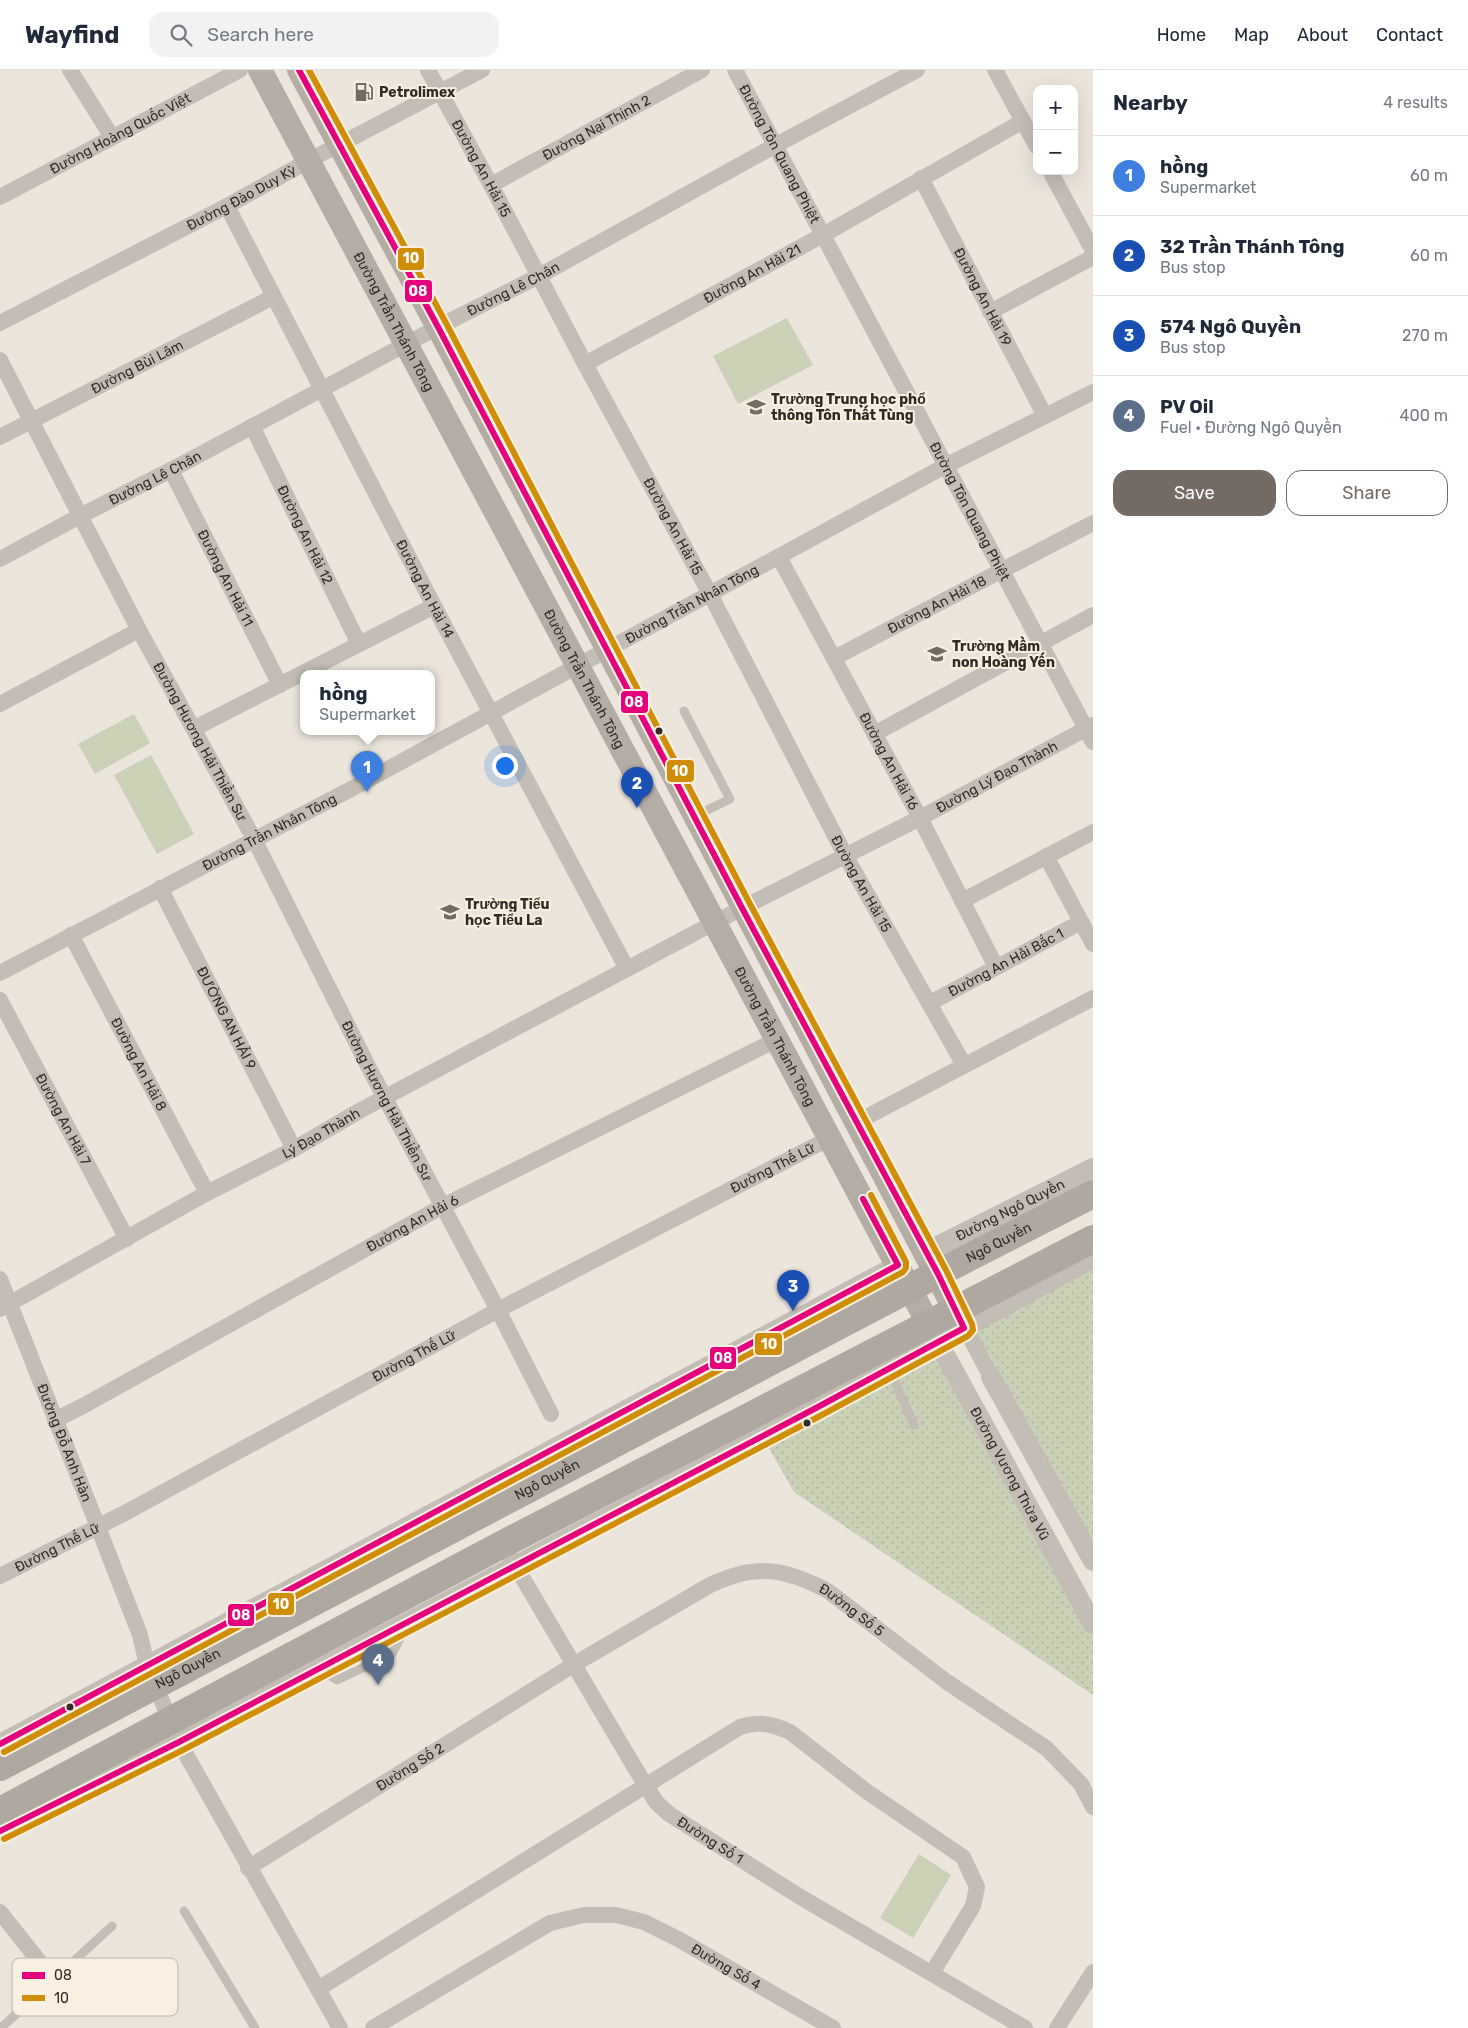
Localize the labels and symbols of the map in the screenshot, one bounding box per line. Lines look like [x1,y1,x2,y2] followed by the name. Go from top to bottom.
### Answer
[353,81,375,103] fuel station icon: Petrolimex
[735,82,823,227] street label: Đường Tôn Quang Phiệt
[379,84,456,101] place label: Petrolimex
[47,89,194,178] street label: Đường Hoàng Quốc Việt
[540,92,654,164] street label: Đường Nại Thịnh 2
[448,117,514,220] street label: Đường An Hải 15
[184,161,299,234] street label: Đường Đào Duy Kỳ
[701,241,804,307] street label: Đường An Hải 21
[950,245,1015,349] street label: Đường An Hải 19
[397,247,425,271] line badge: 10
[350,249,438,394] street label: Đường Trần Thánh Tông
[403,250,419,267] text: 10
[464,258,563,320] street label: Đường Lê Chân
[404,279,433,303] line badge: 08
[409,283,428,300] text: 08
[88,336,186,398] street label: Đường Bùi Lâm
[771,391,926,424] place label: Trường Trung học phổ thông Tôn Thất Tùng
[745,396,767,418] school or university icon: Trường Trung học phổ thông Tôn Thất Tùng
[926,439,1014,584] street label: Đường Tôn Quang Phiệt
[106,447,204,509] street label: Đường Lê Chân
[639,475,706,578] street label: Đường An Hải 15
[273,482,336,587] street label: Đường An Hải 12
[194,527,257,629] street label: Đường An Hải 11
[392,537,458,641] street label: Đường An Hải 14
[622,561,762,647] street label: Đường Trần Nhân Tông
[885,572,989,638] street label: Đường An Hải 18
[540,606,628,752] street label: Đường Trần Thánh Tông
[952,636,1055,671] place label: Trường Mầm non Hoàng Yến
[926,643,948,665] school or university icon: Trường Mầm non Hoàng Yến
[149,659,251,824] street label: Đường Hương Hải Thiền Sư
[620,690,649,714] line badge: 08
[625,694,644,711] text: 08
[856,710,922,813] street label: Đường An Hải 16
[654,726,664,736] unlabelled marker
[933,738,1061,817] street label: Đường Lý Đạo Thành
[351,751,383,792] pin: 1
[492,753,518,779] your location
[666,759,695,783] line badge: 10
[672,763,688,780] text: 10
[621,767,653,808] pin: 2
[199,790,340,875] street label: Đường Trần Nhân Tông
[827,833,895,935] street label: Đường An Hải 15
[465,896,550,929] place label: Trường Tiểu học Tiểu La
[439,901,461,923] school or university icon: Trường Tiểu học Tiểu La
[945,925,1067,1001] street label: Đường An Hải Bắc 1
[193,964,260,1072] street label: ĐƯỜNG AN HẢl 9
[731,964,819,1109] street label: Đường Trần Thánh Tông
[107,1015,170,1114] street label: Đường An Hải 8
[338,1018,436,1184] street label: Đường Hương Hải Thiền Sư
[32,1071,94,1168] street label: Đường An Hải 7
[279,1104,363,1163] street label: Lý Đạo Thành
[728,1139,818,1197] street label: Đường Thế Lữ
[952,1176,1068,1244] street label: Đường Ngô Quyền
[364,1192,462,1256] street label: Đường An Hải 6
[962,1219,1034,1267] street label: Ngô Quyền
[777,1270,809,1311] pin: 3
[369,1326,459,1386] street label: Đường Thế Lữ
[754,1332,783,1356] line badge: 10
[761,1336,777,1353] text: 10
[709,1346,737,1370] line badge: 08
[714,1350,733,1367] text: 08
[33,1381,95,1504] street label: Đường Đỗ Anh Hàn
[966,1404,1053,1543] street label: Đường Vương Thừa Vũ
[802,1418,812,1428] unlabelled marker
[512,1456,583,1504] street label: Ngô Quyền
[12,1519,103,1576] street label: Đường Thế Lữ
[816,1580,887,1640] street label: Đường Số 5
[267,1592,295,1616] line badge: 10
[273,1596,289,1613] text: 10
[227,1603,255,1627] line badge: 08
[232,1607,251,1624] text: 08
[362,1644,394,1685] pin: 4
[152,1645,223,1693] street label: Ngô Quyền
[65,1702,75,1712] unlabelled marker
[373,1740,447,1795] street label: Đường Số 2
[674,1813,746,1868] street label: Đường Số 1
[688,1940,764,1994] street label: Đường Số 4
[12,1958,178,2016] legend
[54,1967,72,1984] text: 08
[54,1990,69,2007] text: 10

